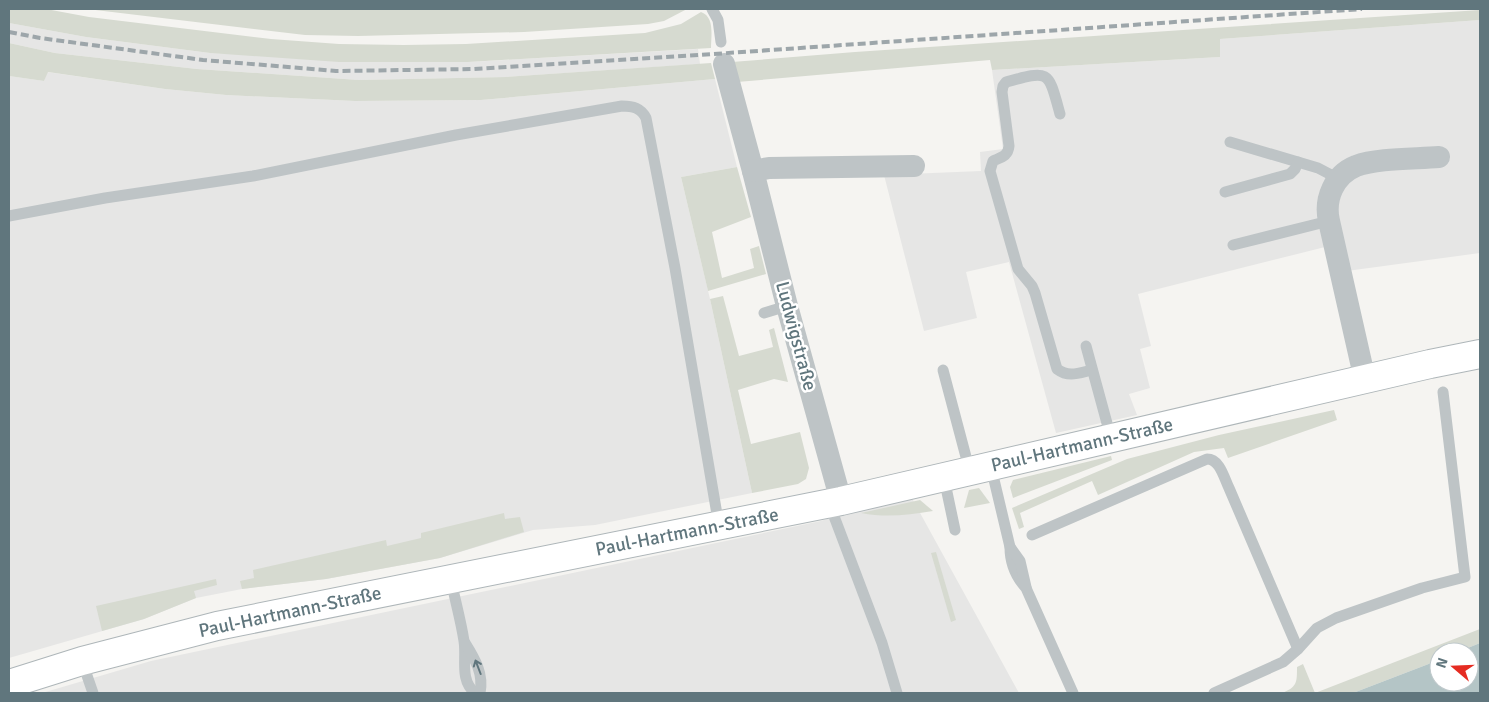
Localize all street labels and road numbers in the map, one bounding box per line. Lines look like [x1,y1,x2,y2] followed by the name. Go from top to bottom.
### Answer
[770,279,822,393] street label: Ludwigstraße
[989,412,1175,478] street label: Paul-Hartmann-Straße
[593,502,781,562] street label: Paul-Hartmann-Straße
[196,581,384,643] street label: Paul-Hartmann-Straße

